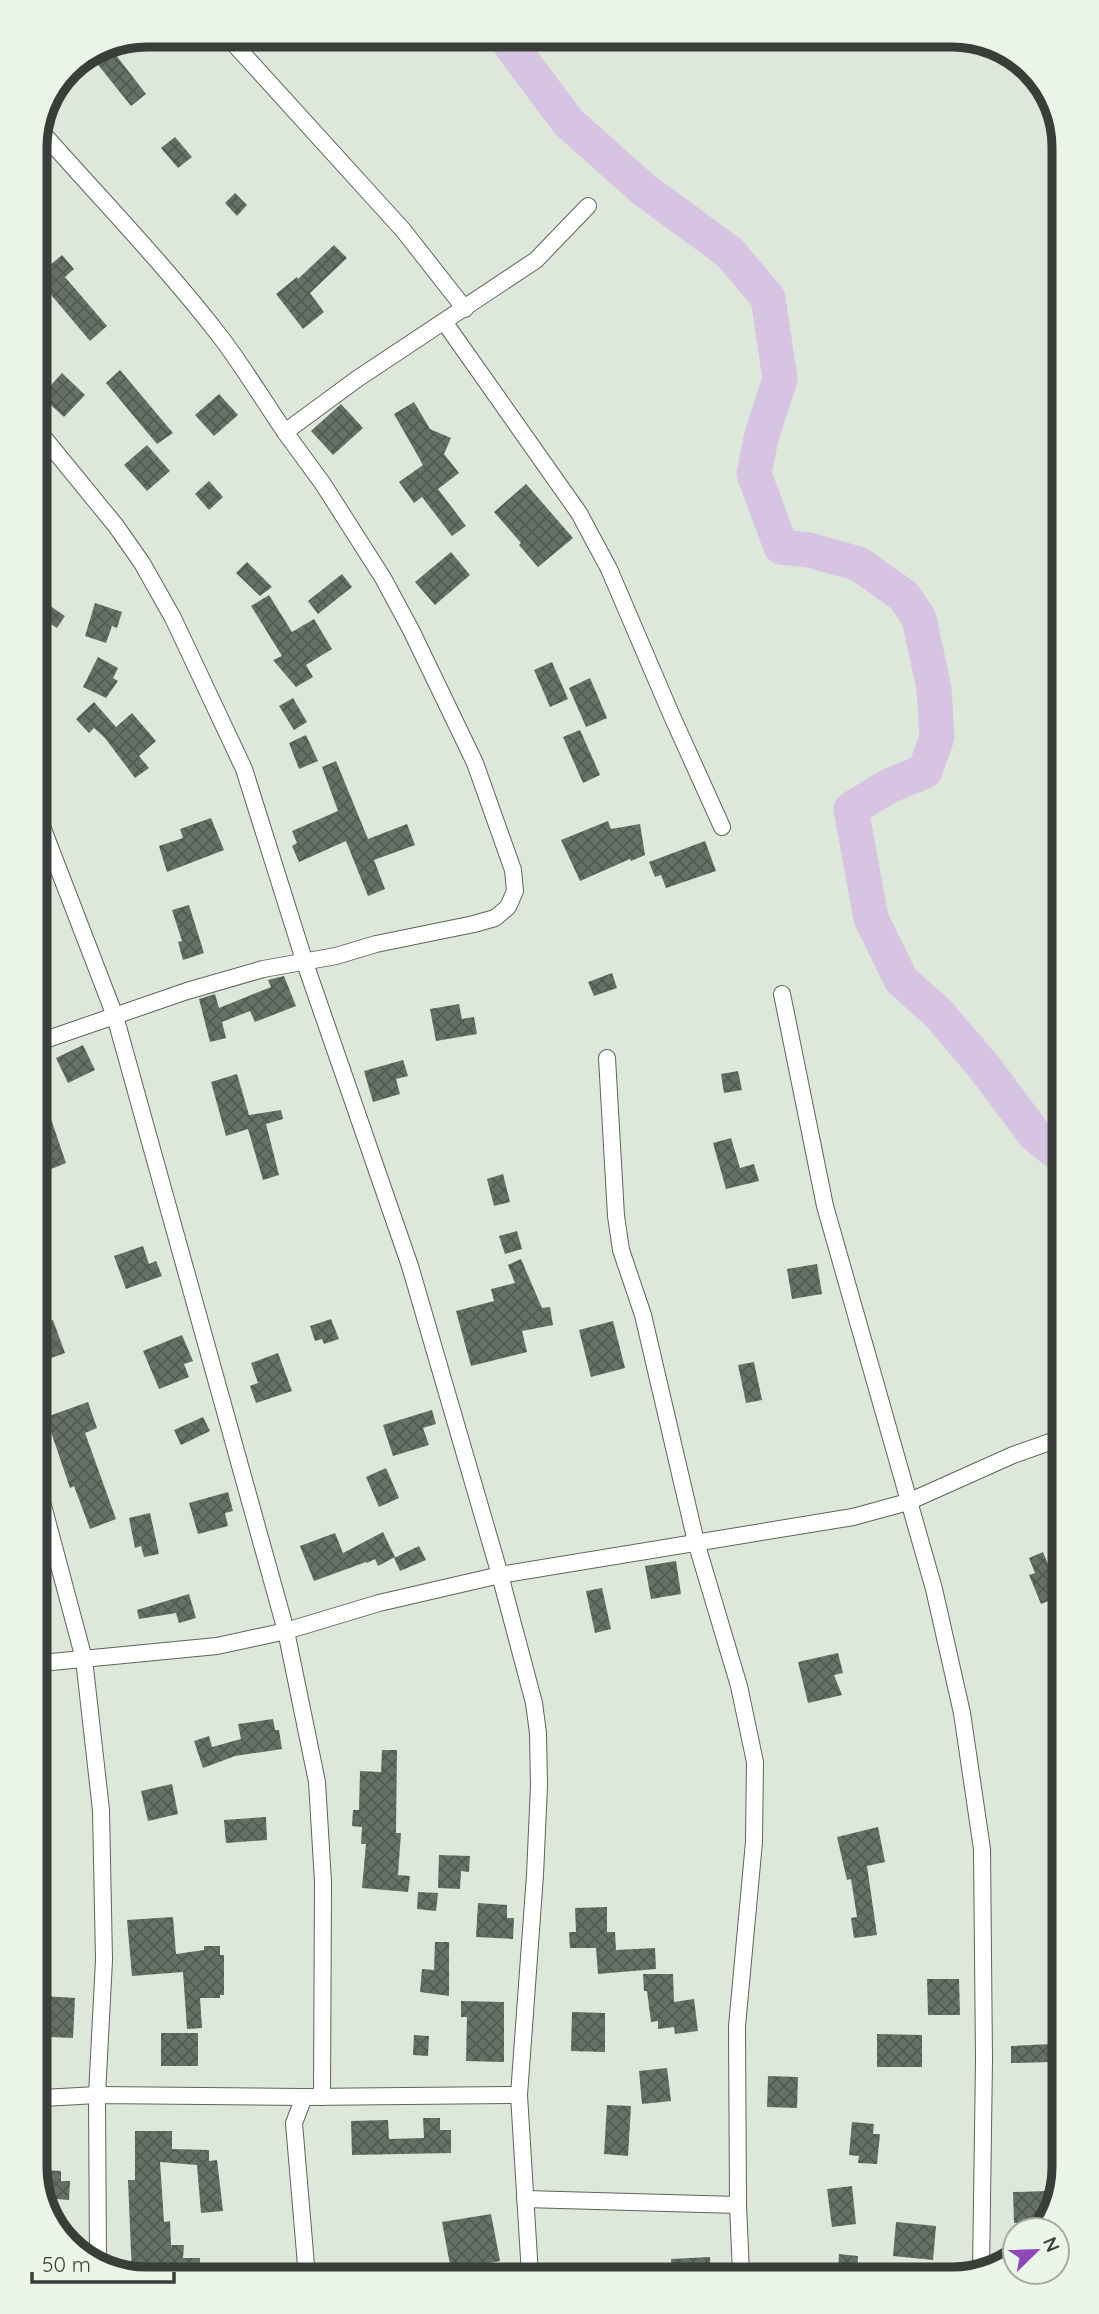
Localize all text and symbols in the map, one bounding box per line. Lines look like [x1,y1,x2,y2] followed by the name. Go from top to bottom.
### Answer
[1001,2216,1071,2286] north arrow
[1038,2233,1065,2255] text: N
[32,2240,173,2284] scale bar
[42,2251,91,2277] text: 50 m

